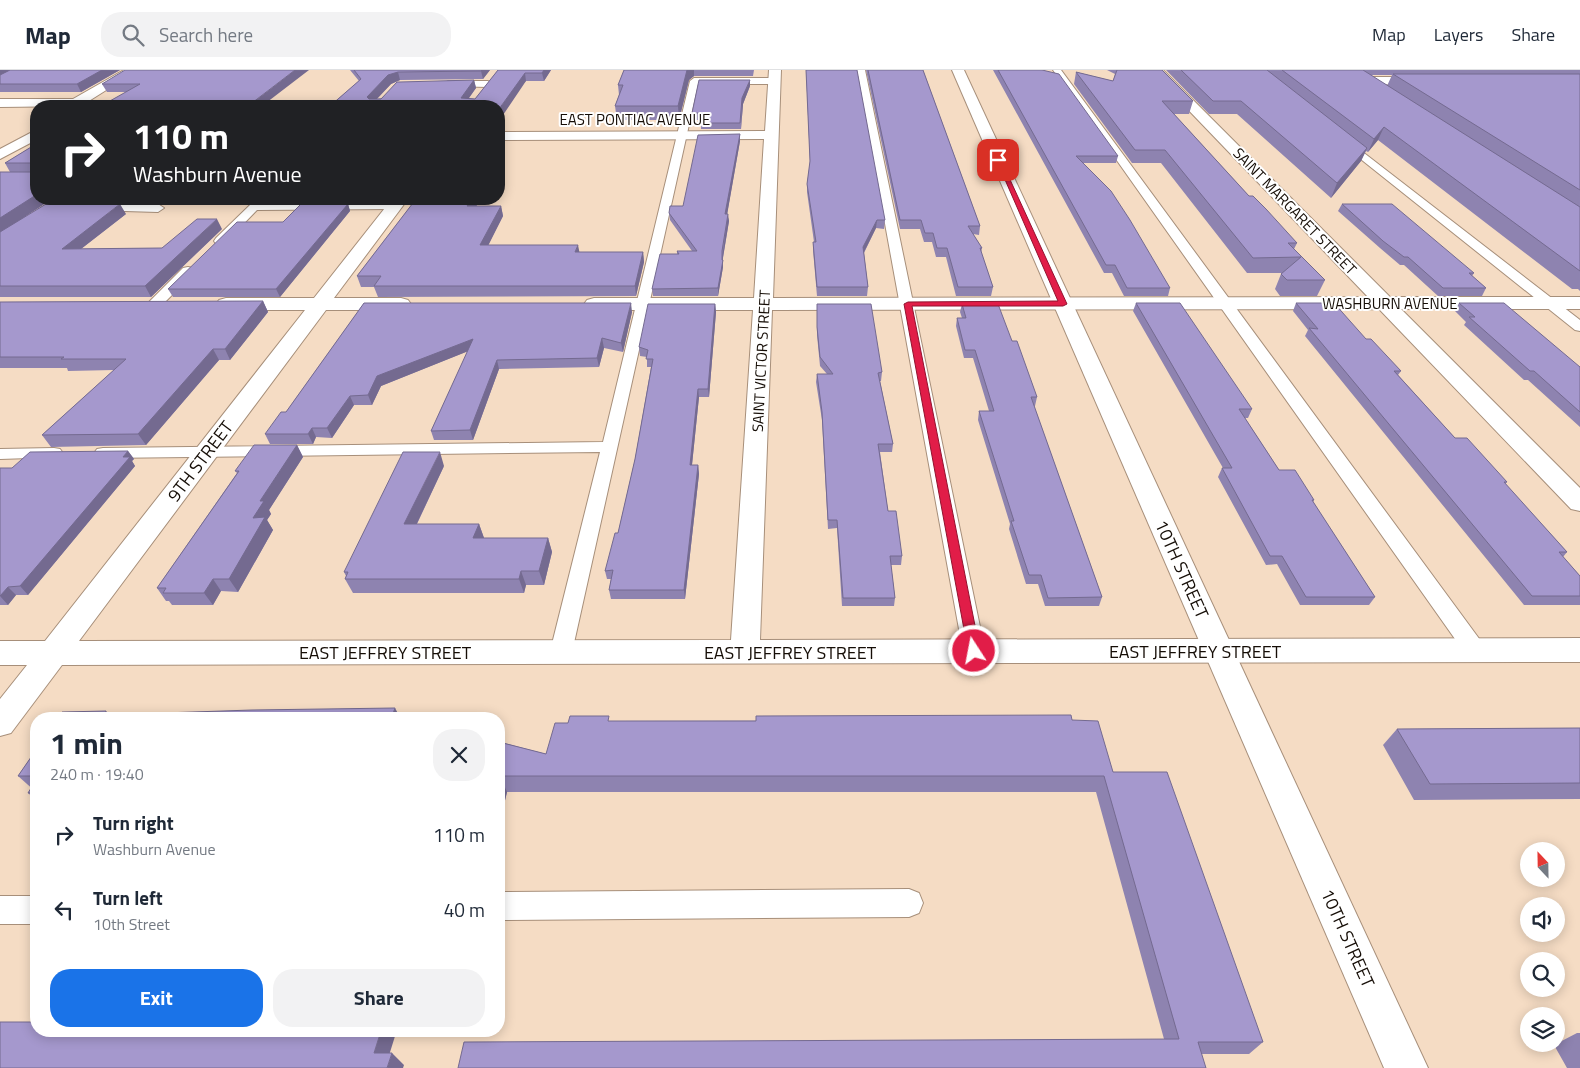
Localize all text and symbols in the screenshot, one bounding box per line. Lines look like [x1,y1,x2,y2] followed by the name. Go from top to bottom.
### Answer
[101,12,451,57] search box
[25,17,71,53] text: Map
[159,20,253,49] text: Search here
[119,21,147,49] icon: search
[1372,21,1406,48] text: Map
[1434,21,1483,48] text: Layers
[1511,21,1555,48] text: Share
[560,108,710,131] street label: EAST PONTIAC AVENUE
[133,109,229,163] text: 110 m
[50,120,115,185] icon: right
[977,139,1019,181] pin
[1228,142,1362,280] street label: SAINT MARGARET STREET
[984,146,1012,174] icon: arrive
[133,157,302,191] text: Washburn Avenue
[746,289,776,433] street label: SAINT VICTOR STREET
[1322,292,1458,315] street label: WASHBURN AVENUE
[161,414,240,507] street label: 9TH STREET
[1148,515,1216,623] street label: 10TH STREET
[947,624,999,676] position arrow
[1109,638,1282,665] street label: EAST JEFFREY STREET
[299,639,472,666] street label: EAST JEFFREY STREET
[704,639,877,666] street label: EAST JEFFREY STREET
[50,720,123,766] text: 1 min
[433,729,485,781] button: close
[50,762,144,786] text: 240 m · 19:40
[93,808,174,837] text: Turn right
[433,820,485,849] text: 110 m
[50,821,78,849] icon: right
[93,837,216,861] text: Washburn Avenue
[1520,842,1565,888] north arrow
[1520,842,1565,1052] map controls
[93,883,163,912] text: Turn left
[1314,884,1382,992] street label: 10TH STREET
[444,895,485,924] text: 40 m
[50,896,78,924] icon: left
[1520,897,1565,942] button: sound
[93,912,170,936] text: 10th Street
[1520,952,1565,997] button: search
[50,969,263,1027] button: Exit
[273,969,485,1027] button: Share
[1520,1007,1565,1052] button: layers

